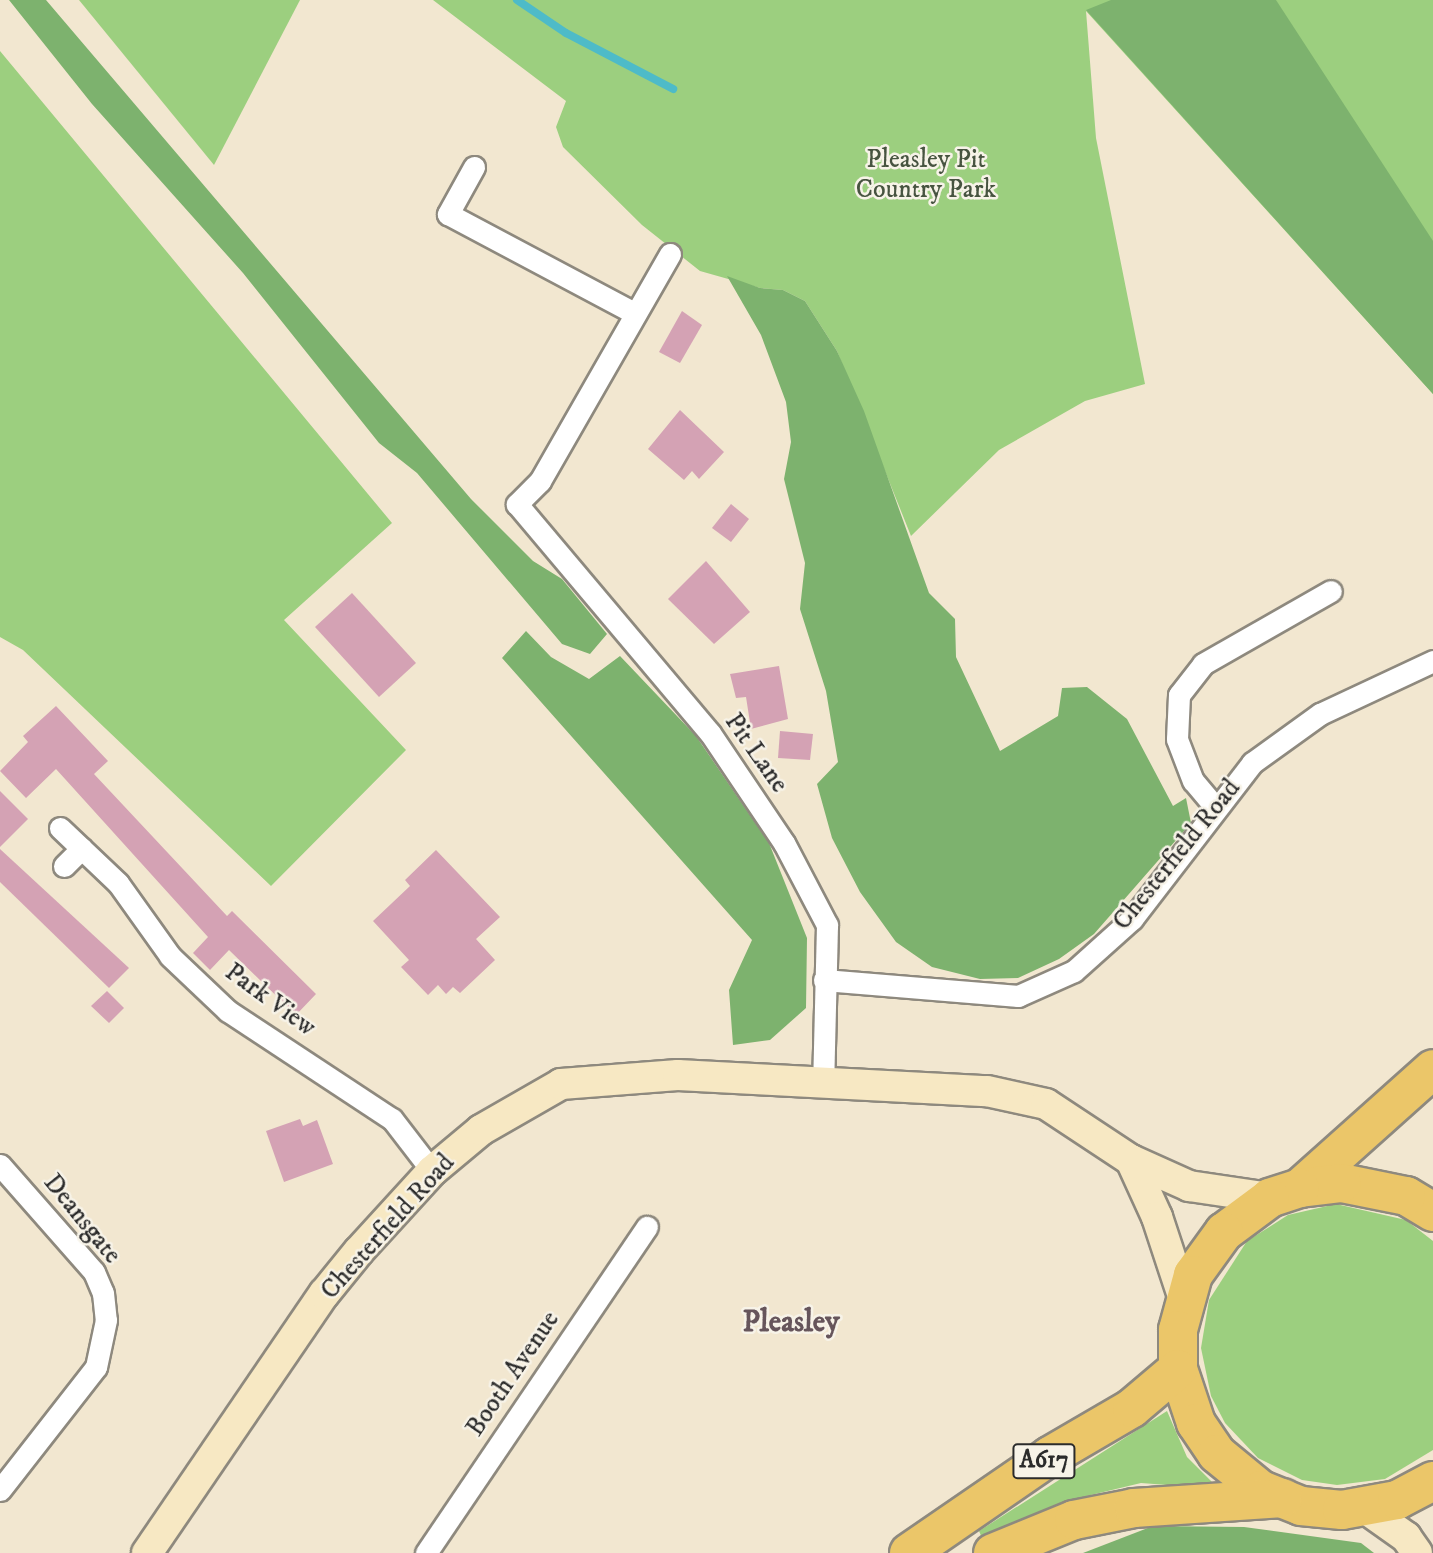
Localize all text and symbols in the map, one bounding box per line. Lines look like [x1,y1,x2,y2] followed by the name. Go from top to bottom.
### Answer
[856,144,996,206] park label: Pleasley Pit Country Park
[718,707,794,799] street label: Pit Lane
[1107,773,1247,937] street label: Chesterfield Road
[219,957,321,1043] street label: Park View
[315,1148,461,1306] street label: Chesterfield Road
[36,1168,128,1270] street label: Deansgate
[460,1305,566,1443] street label: Booth Avenue
[743,1305,839,1341] district label: Pleasley
[1011,1441,1077,1482] road number: A617

